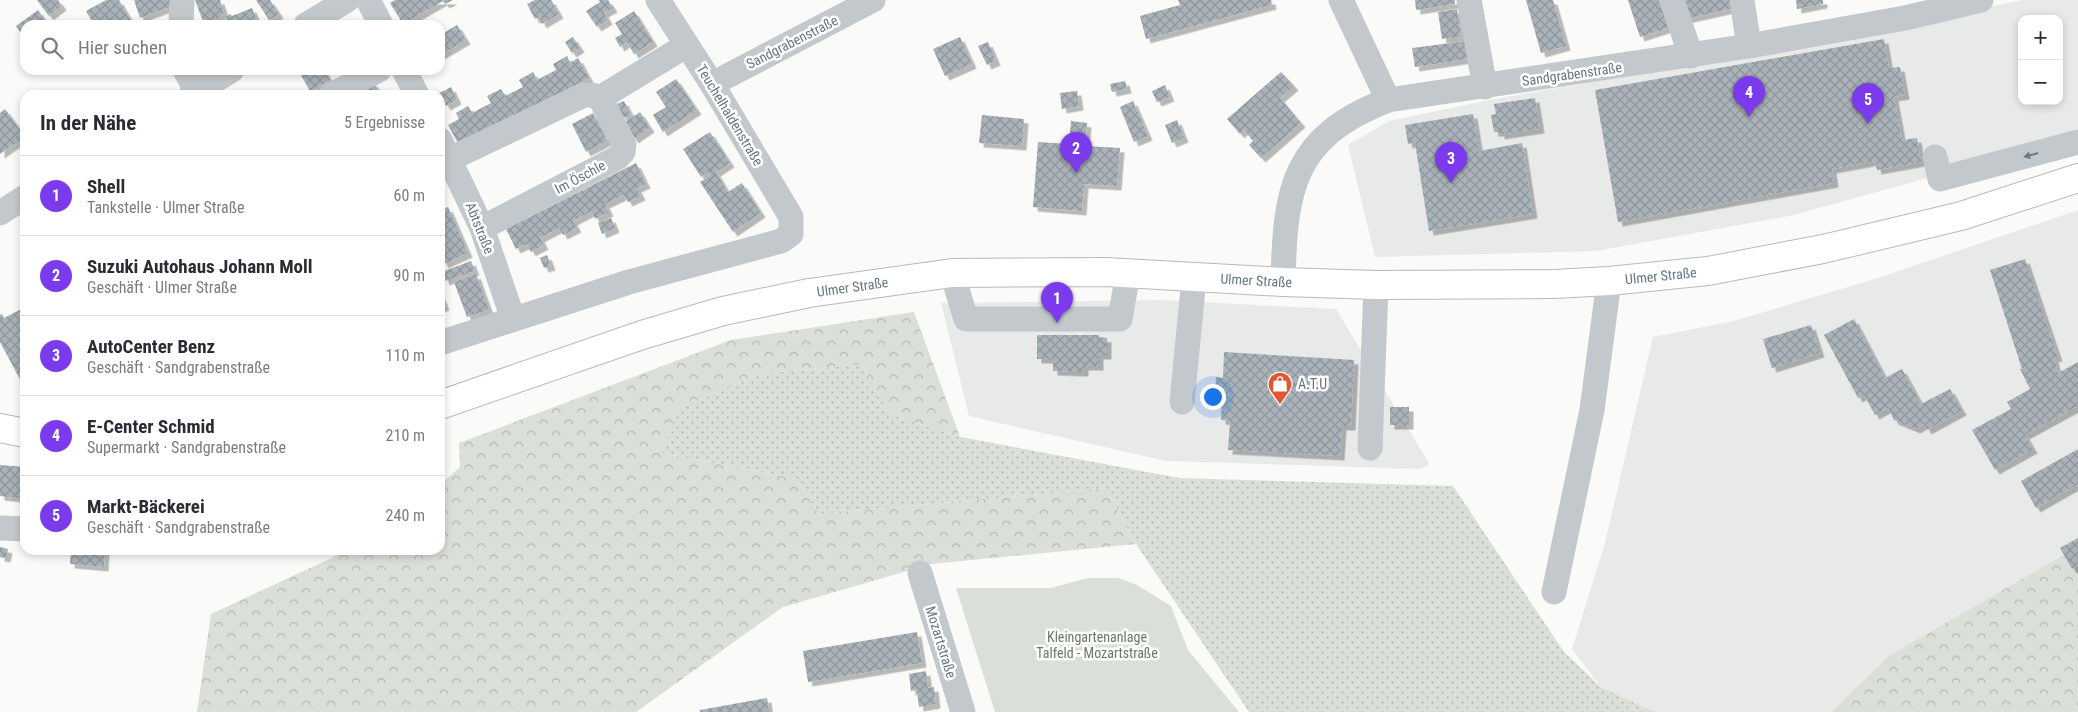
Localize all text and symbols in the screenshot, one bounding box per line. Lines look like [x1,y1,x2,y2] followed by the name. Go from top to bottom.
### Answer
[744,12,841,72] street label: Sandgrabenstraße
[2018,15,2063,105] map controls
[2018,15,2063,60] button: +
[20,20,445,75] search box
[38,34,66,62] icon: search
[78,36,167,59] text: Hier suchen
[1521,59,1623,89] street label: Sandgrabenstraße
[2018,60,2063,105] button: −
[694,62,767,169] street label: Teuchelhaldenstraße
[1733,76,1765,117] pin: 4
[1852,83,1884,124] pin: 5
[40,111,136,135] text: In der Nähe
[344,113,425,132] text: 5 Ergebnisse
[1060,132,1092,173] pin: 2
[1435,142,1467,183] pin: 3
[2023,151,2038,159] one-way arrow
[552,157,608,197] street label: Im Öschle
[87,175,125,198] text: Shell
[52,186,60,205] text: 1
[393,186,425,205] text: 60 m
[87,198,245,217] text: Tankstelle · Ulmer Straße
[462,200,498,257] street label: Abtstraße
[87,255,313,278] text: Suzuki Autohaus Johann Moll
[1624,264,1698,287] street label: Ulmer Straße
[52,266,60,285] text: 2
[393,266,425,285] text: 90 m
[1220,270,1293,290] street label: Ulmer Straße
[816,274,889,300] street label: Ulmer Straße
[87,278,237,297] text: Geschäft · Ulmer Straße
[1041,282,1073,323] pin: 1
[87,335,215,358] text: AutoCenter Benz
[52,346,60,365] text: 3
[386,346,425,365] text: 110 m
[87,358,270,377] text: Geschäft · Sandgrabenstraße
[1267,371,1293,405] shop icon: A.T.U
[1298,376,1327,392] place label: A.T.U
[1200,384,1226,410] your location
[87,415,215,438] text: E-Center Schmid
[52,426,60,445] text: 4
[386,426,425,445] text: 210 m
[87,438,286,457] text: Supermarkt · Sandgrabenstraße
[87,495,205,518] text: Markt-Bäckerei
[52,506,60,525] text: 5
[386,506,425,525] text: 240 m
[87,518,270,537] text: Geschäft · Sandgrabenstraße
[923,604,960,680] street label: Mozartstraße
[1036,629,1158,661] park label: Kleingartenanlage Talfeld - Mozartstraße

